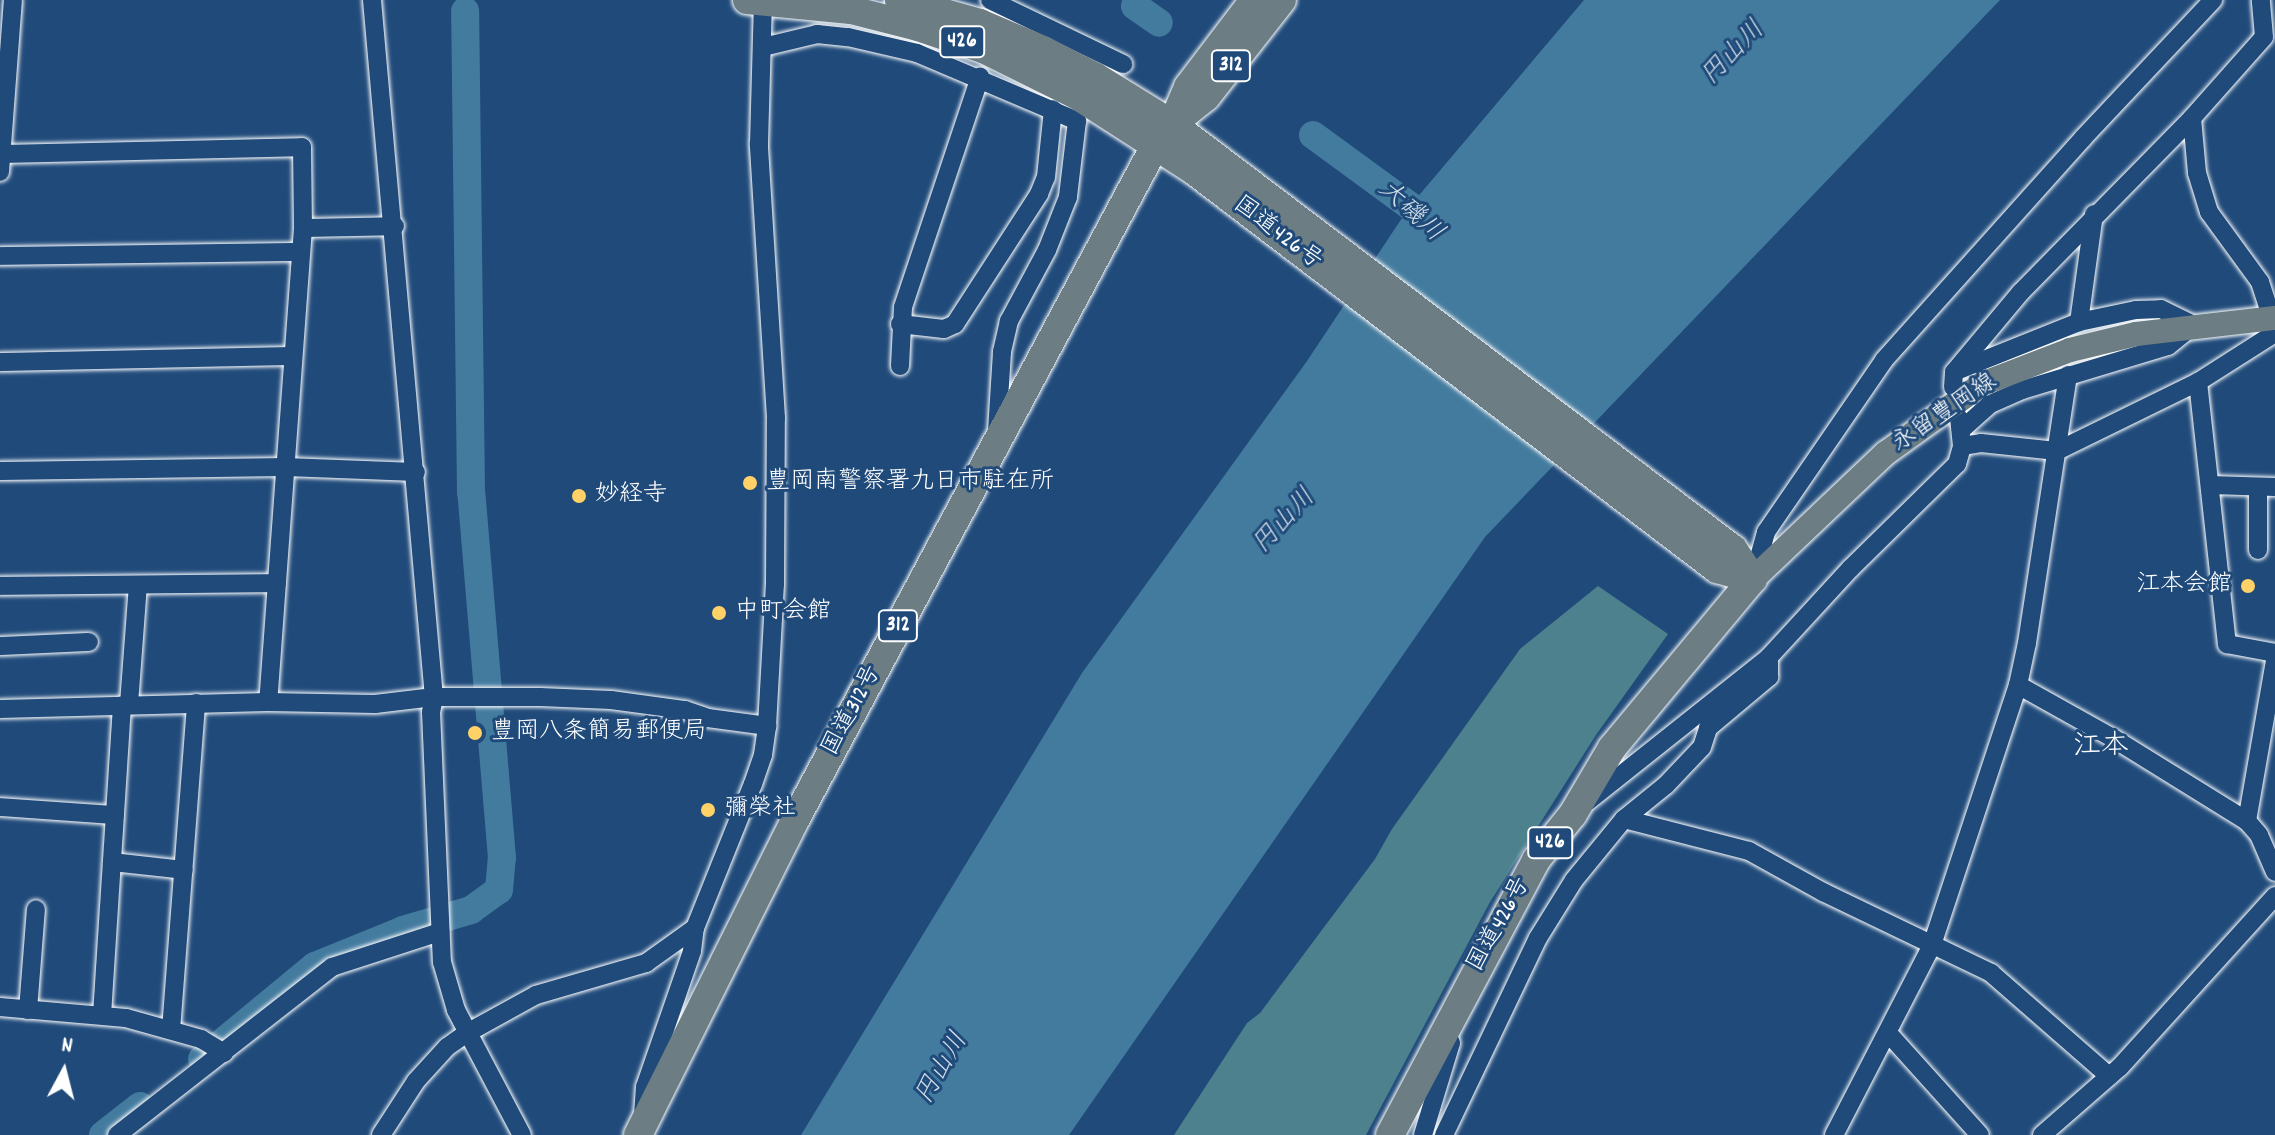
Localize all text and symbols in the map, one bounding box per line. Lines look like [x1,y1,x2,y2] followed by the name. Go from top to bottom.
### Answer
[1696,15,1772,93] water label: 円山川
[938,24,986,60] road number: 426
[1209,48,1253,84] road number: 312
[1371,174,1449,250] water label: 大磯川
[1227,191,1327,277] street label: 国道426号
[1887,369,2003,459] street label: 永留豊岡線
[766,469,1054,497] place label: 豊岡南警察署九日市駐在所
[741,474,759,492] marker: 豊岡南警察署九日市駐在所
[595,482,667,510] place label: 妙経寺
[1247,483,1323,561] water label: 円山川
[570,487,588,505] marker: 妙経寺
[2136,572,2232,600] place label: 江本会館
[2239,577,2257,595] marker: 江本会館
[735,599,831,627] place label: 中町会館
[710,604,728,622] marker: 中町会館
[876,608,920,644] road number: 312
[817,661,889,761] street label: 国道312号
[491,719,707,747] place label: 豊岡八条簡易郵便局
[466,724,484,742] marker: 豊岡八条簡易郵便局
[2073,731,2129,765] district label: 江本
[724,796,796,824] place label: 彌榮社
[699,801,717,819] marker: 彌榮社
[1526,825,1574,861] road number: 426
[1462,872,1538,978] street label: 国道426号
[910,1027,976,1111] water label: 円山川
[24,1031,104,1111] north arrow
[60,1031,74,1063] text: N

